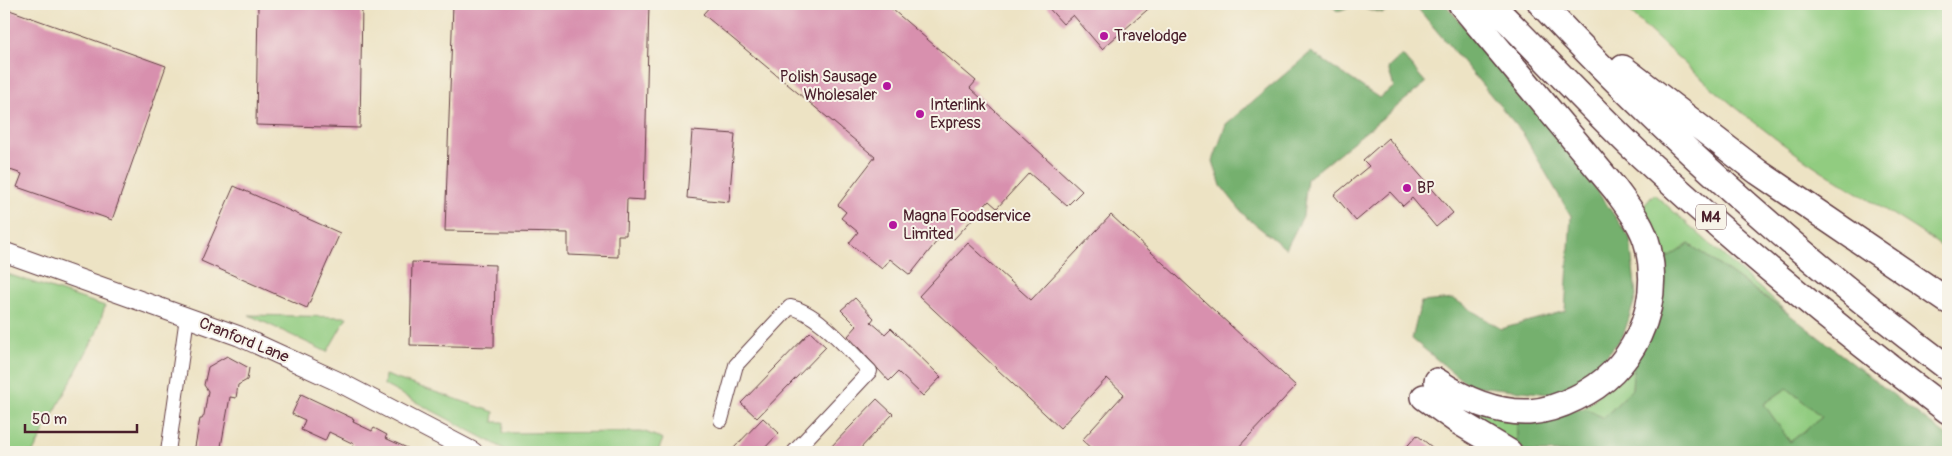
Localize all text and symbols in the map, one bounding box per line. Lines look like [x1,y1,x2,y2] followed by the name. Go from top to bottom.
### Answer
[1114,26,1187,46] place label: Travelodge
[1098,30,1110,42] marker: Travelodge
[780,67,877,105] place label: Polish Sausage Wholesaler
[881,80,893,92] marker: Polish Sausage Wholesaler
[930,95,986,133] place label: Interlink Express
[914,108,926,120] marker: Interlink Express
[1417,178,1435,198] place label: BP
[1401,182,1413,194] marker: BP
[1696,204,1726,230] road number: M4
[903,206,1031,244] place label: Magna Foodservice Limited
[887,219,899,231] marker: Magna Foodservice Limited
[196,313,292,367] street label: Cranford Lane
[25,401,138,433] scale bar
[32,410,67,429] text: 50 m

